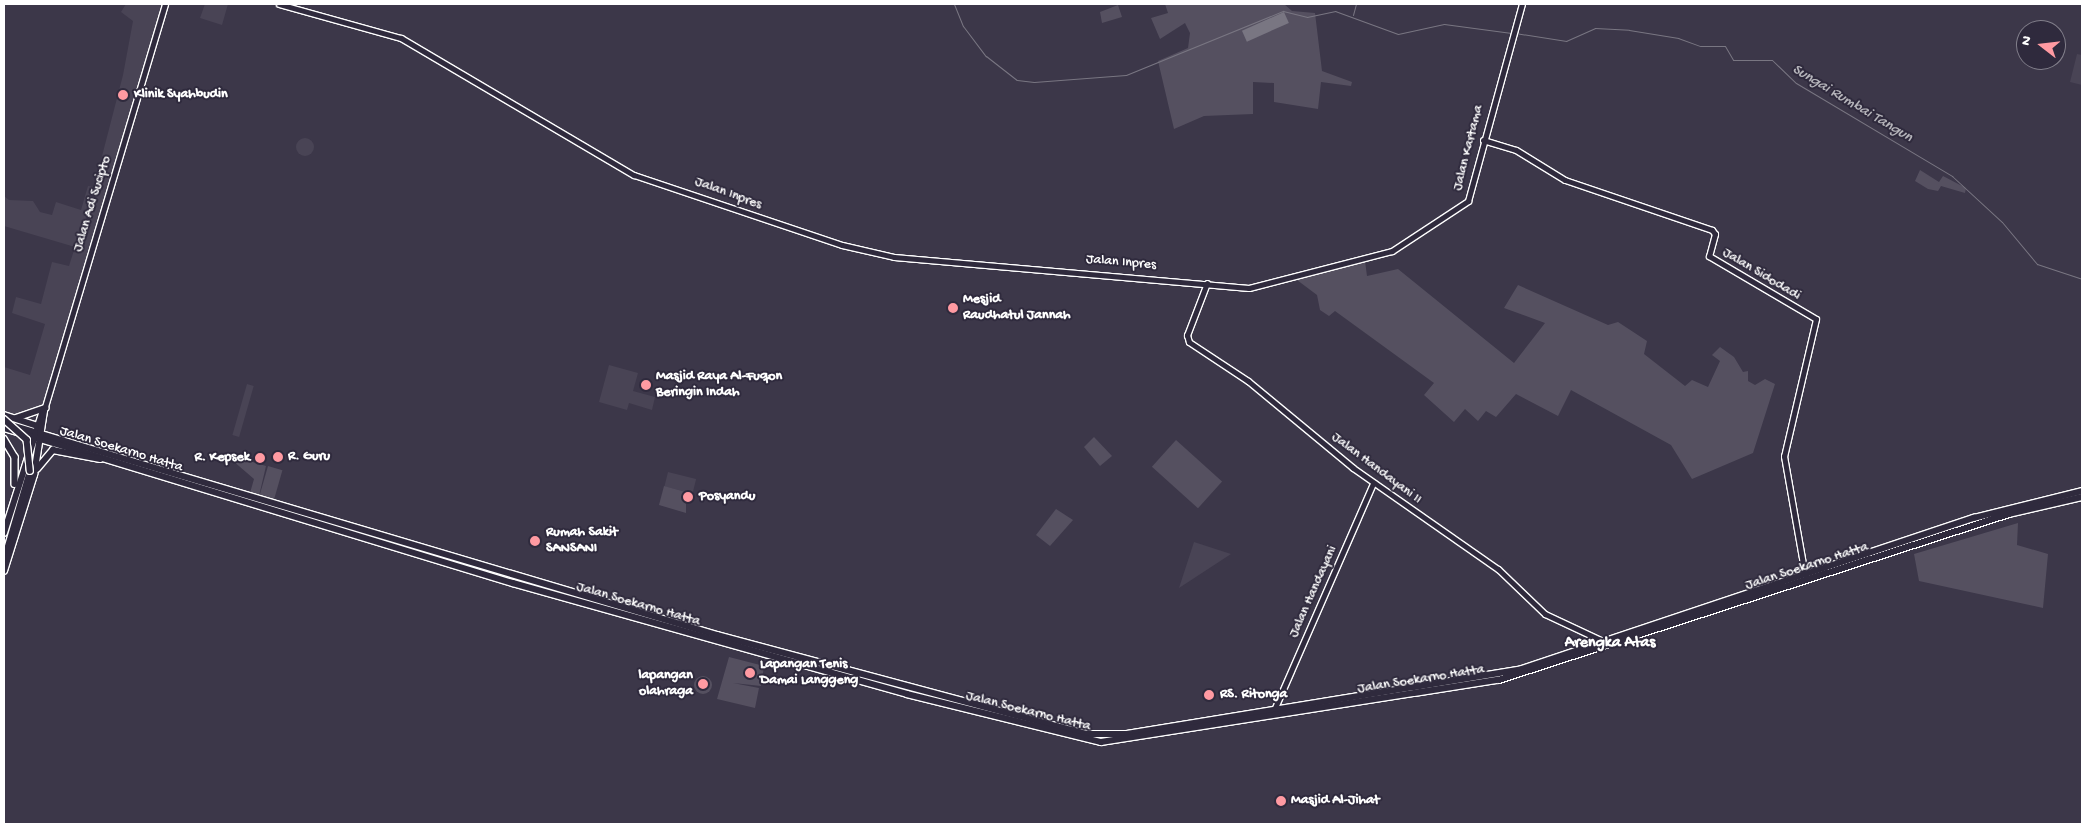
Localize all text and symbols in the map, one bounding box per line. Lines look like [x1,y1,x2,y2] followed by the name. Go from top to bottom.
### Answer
[2016,20,2066,70] north arrow
[2018,34,2036,48] text: N
[1789,61,1915,147] water label: Sungai Rumbai Tangun
[134,87,228,103] place label: Klinik Syahbudin
[116,88,130,102] marker: Klinik Syahbudin
[1450,103,1488,193] street label: Jalan Kartama
[70,154,116,254] street label: Jalan Adi Sucipto
[692,174,764,214] street label: Jalan Inpres
[1719,245,1803,305] street label: Jalan Sidodadi
[1085,252,1157,274] street label: Jalan Inpres
[963,292,1071,324] place label: Mesjid Raudhatul Jannah
[947,302,959,314] marker: Mesjid Raudhatul Jannah
[656,369,782,402] place label: Masjid Raya Al-Fuqon Beringin Indah
[640,379,652,391] marker: Masjid Raya Al-Fuqon Beringin Indah
[57,423,185,477] street label: Jalan Soekarno Hatta
[1328,430,1424,508] street label: Jalan Handayani II
[288,449,330,465] place label: R. Guru
[195,450,250,466] place label: R. Kepsek
[272,451,284,463] marker: R. Guru
[254,452,266,464] marker: R. Kepsek
[699,489,755,505] place label: Posyandu
[681,490,695,504] marker: Posyandu
[546,525,618,558] place label: Rumah Sakit SANSANI
[528,534,542,548] marker: Rumah Sakit SANSANI
[1743,539,1871,595] street label: Jalan Soekarno Hatta
[1286,543,1342,641] street label: Jalan Handayani
[574,579,702,631] street label: Jalan Soekarno Hatta
[1565,634,1655,654] district label: Arengka Atas
[760,657,858,690] place label: Lapangan Tenis Damai Langgeng
[1356,662,1486,698] street label: Jalan Soekarno Hatta
[744,667,756,679] marker: Lapangan Tenis Damai Langgeng
[638,668,693,700] place label: lapangan olahraga
[697,678,709,690] marker: lapangan olahraga
[1220,687,1287,703] place label: RS. Ritonga
[964,688,1092,736] street label: Jalan Soekarno Hatta
[1202,688,1216,702] marker: RS. Ritonga
[1291,793,1379,809] place label: Masjid Al-Jihat
[1275,795,1287,807] marker: Masjid Al-Jihat

